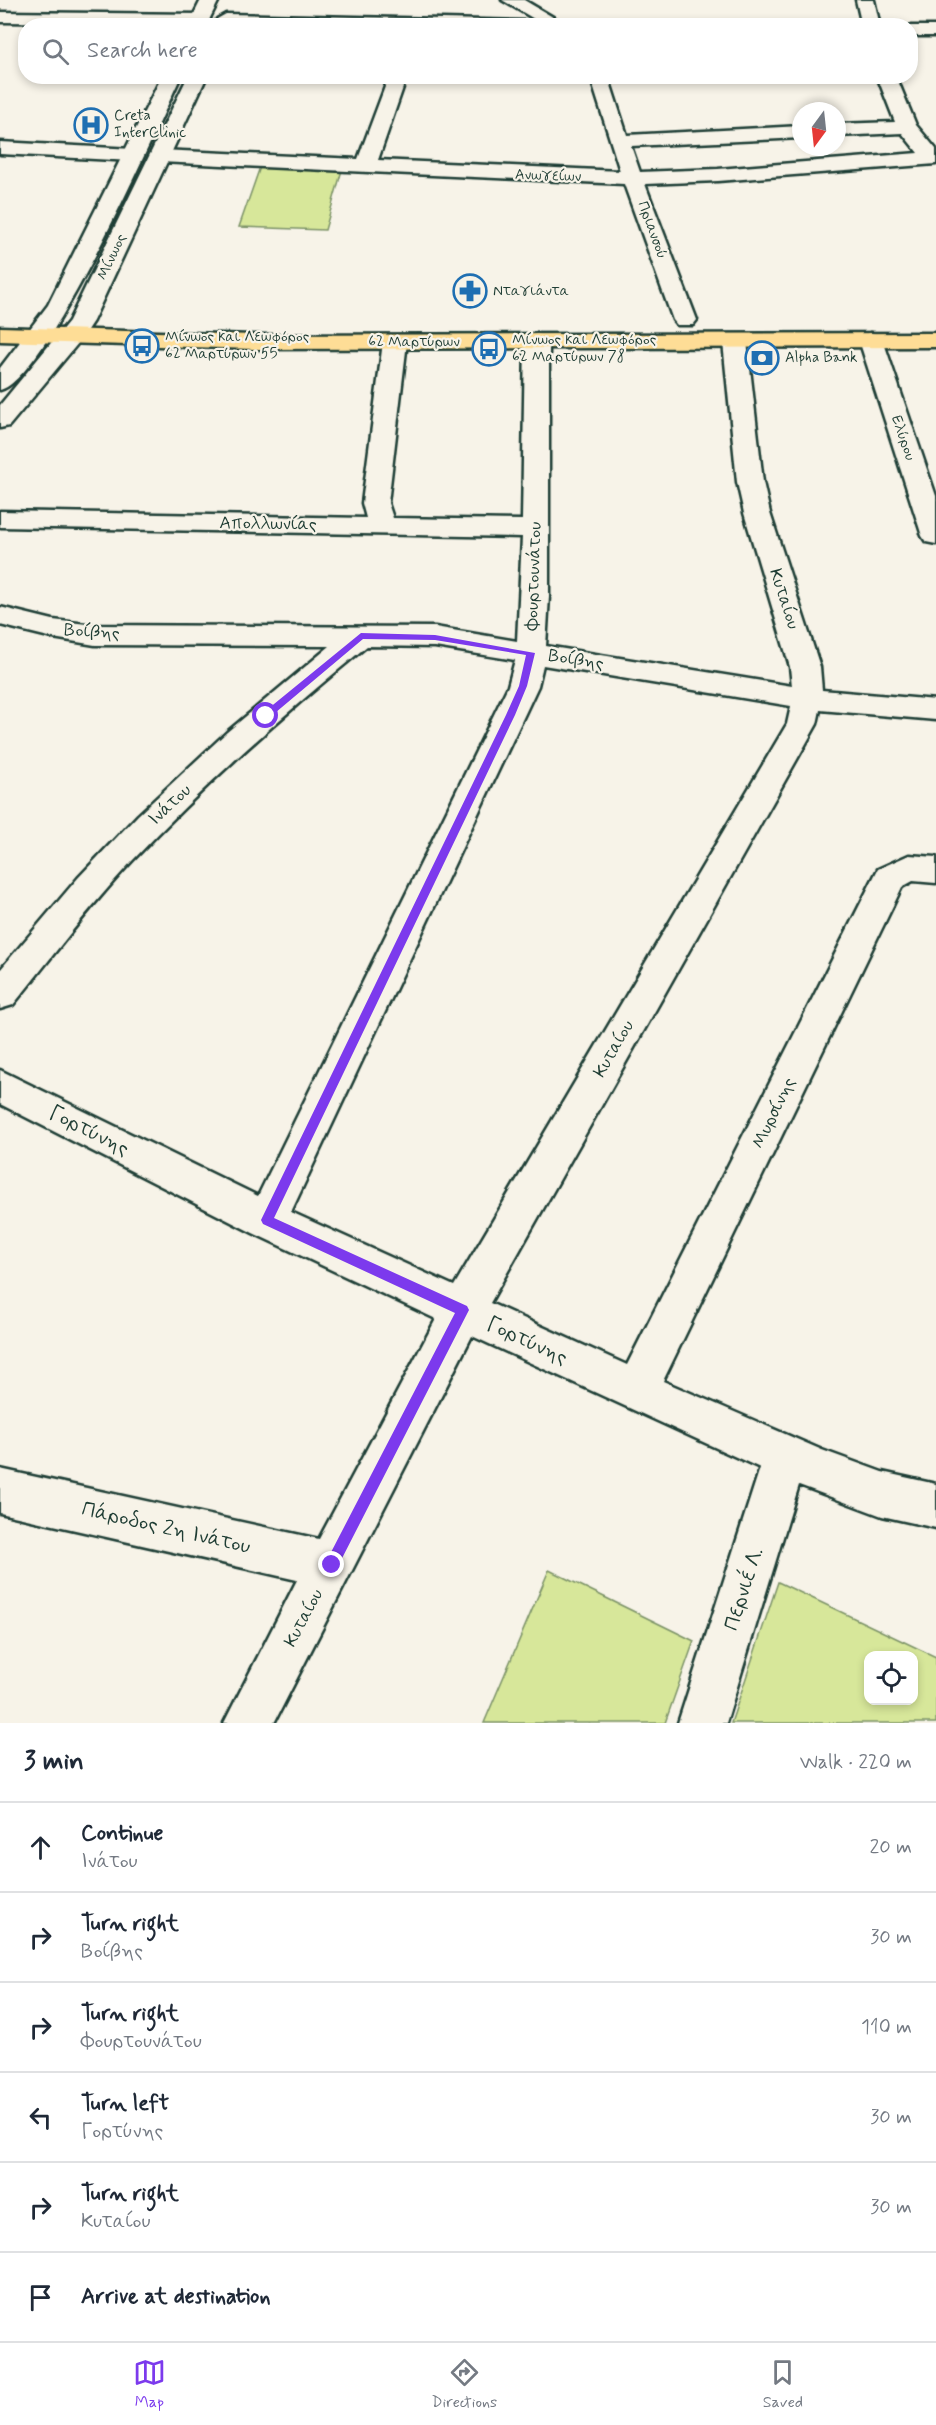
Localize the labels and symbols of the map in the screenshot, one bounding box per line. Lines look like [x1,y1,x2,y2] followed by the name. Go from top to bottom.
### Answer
[792,102,846,156] north arrow
[114,106,186,143] place label: Creta InterClinic
[73,107,109,143] hospital icon: Creta InterClinic
[515,165,582,187] street label: Ανωγείων
[632,198,672,262] street label: Πριανσού
[93,230,132,283] street label: Μίνωος
[452,273,488,309] pharmacy icon: Νταγιάντα
[493,281,570,301] place label: Νταγιάντα
[165,327,310,364] place label: Μίνωος και Λεωφόρος 62 Μαρτύρων 55
[124,328,160,364] bus stop icon: Μίνωος και Λεωφόρος 62 Μαρτύρων 55
[512,330,657,367] place label: Μίνωος και Λεωφόρος 62 Μαρτύρων 78
[471,331,507,367] bus stop icon: Μίνωος και Λεωφόρος 62 Μαρτύρων 78
[368,332,460,352] street label: 62 Μαρτύρων
[744,340,780,376] bank icon: Alpha Bank
[785,348,858,368] place label: Alpha Bank
[886,413,920,464] street label: Ελύρου
[219,511,317,537] street label: Απολλωνίας
[520,521,548,632] street label: Φουρτουνάτου
[763,566,805,632] street label: Κυταίου
[63,618,121,646] street label: Βοίβης
[547,644,606,676] street label: Βοίβης
[252,702,278,728] route start
[143,779,197,831] street label: Ινάτου
[588,1016,640,1082] street label: Κυταίου
[746,1073,802,1153] street label: Μυρσίνης
[44,1099,134,1163] street label: Γορτύνης
[482,1310,572,1372] street label: Γορτύνης
[79,1495,253,1561] street label: Πάροδος 2η Ινάτου
[716,1544,771,1634] street label: Περνιέ Λ.
[318,1551,344,1577] route end
[279,1585,329,1651] street label: Κυταίου

